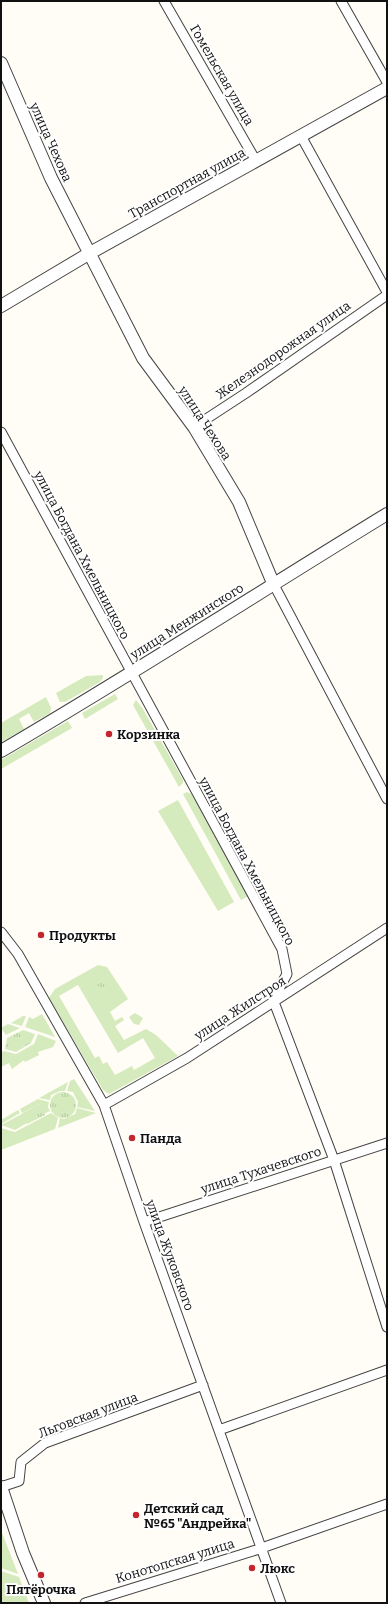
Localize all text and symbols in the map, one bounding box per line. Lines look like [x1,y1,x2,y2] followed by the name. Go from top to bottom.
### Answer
[187,22,257,128] street label: Гомельская улица
[26,99,75,184] street label: улица Чехова
[126,145,248,221] street label: Транспортная улица
[213,298,353,402] street label: Железнодорожная улица
[175,382,234,463] street label: улица Чехова
[31,467,133,642] street label: улица Богдана Хмельницкого
[127,580,246,662] street label: улица Менжинского
[117,727,181,742] place label: Корзинка
[104,729,114,739] marker: Корзинка
[196,773,298,948] street label: улица Богдана Хмельницкого
[49,928,116,943] place label: Продукты
[36,930,46,940] marker: Продукты
[191,973,288,1044] street label: улица Жилстроя
[140,1131,182,1146] place label: Панда
[127,1133,137,1143] marker: Панда
[198,1143,323,1197] street label: улица Тухачевского
[143,1197,197,1312] street label: улица Жуковского
[36,1389,140,1441] street label: Льговская улица
[144,1501,251,1531] place label: Детский сад №65 "Андрейка"
[131,1510,141,1520] marker: Детский сад №65 "Андрейка"
[114,1536,236,1586] street label: Конотопская улица
[260,1561,295,1576] place label: Люкс
[247,1563,257,1573] marker: Люкс
[36,1570,46,1580] marker: Пятёрочка
[6,1582,77,1597] place label: Пятёрочка

